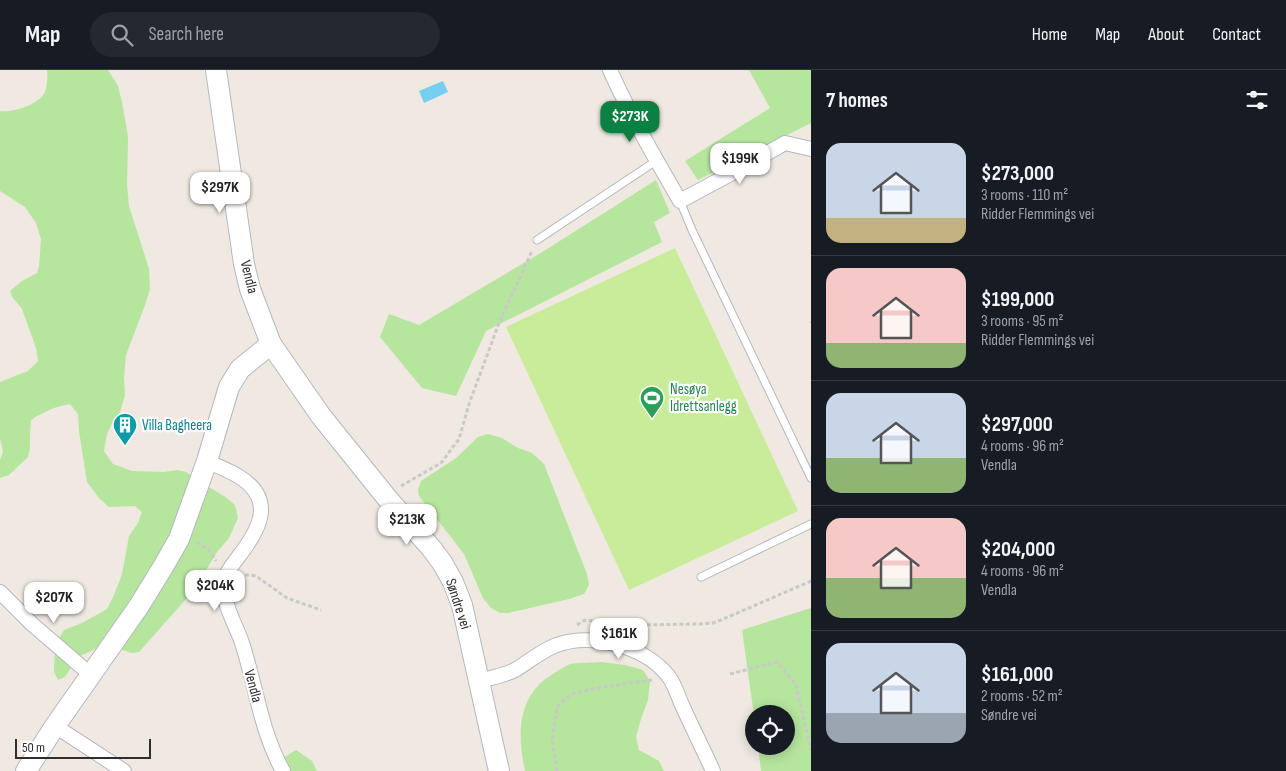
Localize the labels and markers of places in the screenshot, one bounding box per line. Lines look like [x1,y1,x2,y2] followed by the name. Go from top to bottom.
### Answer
[595,100,665,143] pin: $273K
[705,142,775,185] pin: $199K
[185,172,255,214] pin: $297K
[670,380,737,416] place label: Nesøya Idrettsanlegg
[639,385,665,419] sports icon: Nesøya Idrettsanlegg
[112,412,138,446] building icon: Villa Bagheera
[142,416,212,435] place label: Villa Bagheera
[372,504,442,546] pin: $213K
[180,570,250,612] pin: $204K
[19,582,89,624] pin: $207K
[584,618,654,660] pin: $161K

